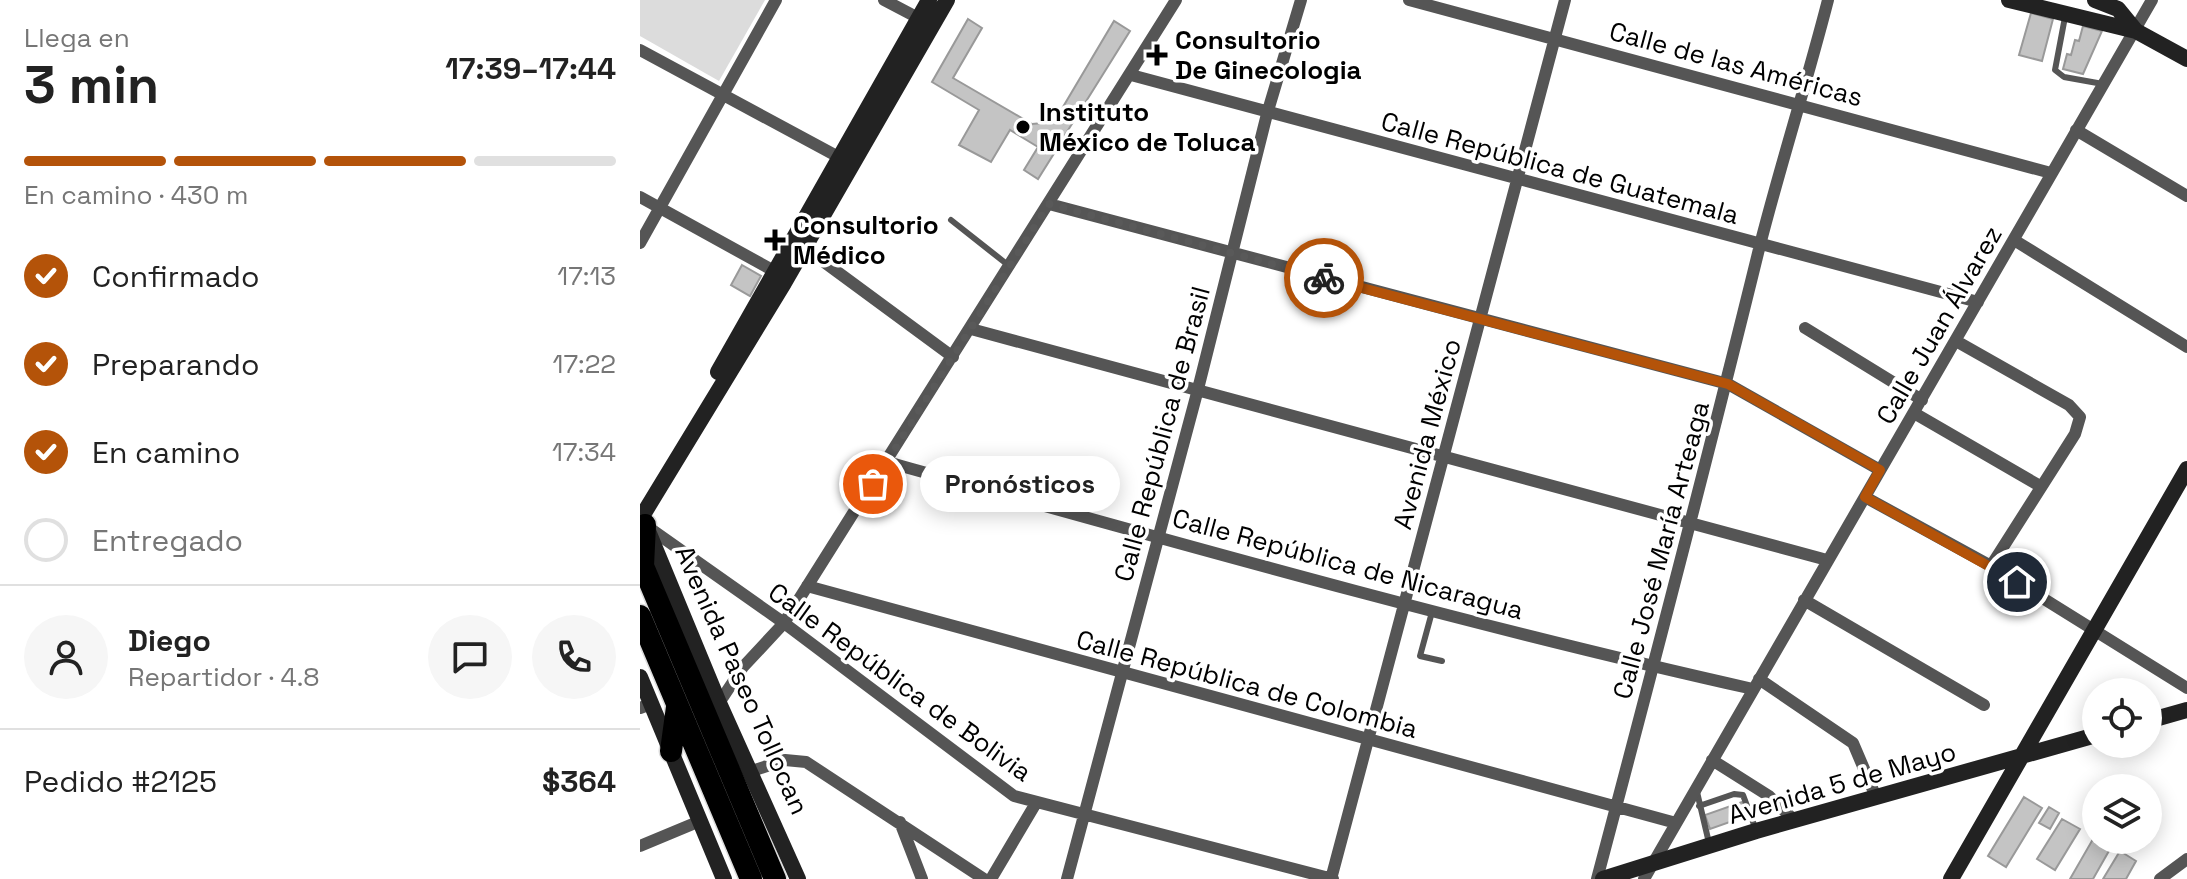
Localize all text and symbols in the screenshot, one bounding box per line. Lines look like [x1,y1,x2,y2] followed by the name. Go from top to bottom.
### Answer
[1606,14,1866,114] street label: Calle de las Américas
[24,21,130,55] text: Llega en
[1175,23,1362,87] place label: Consultorio De Ginecologia
[1146,44,1168,66] marker: Consultorio De Ginecologia
[445,49,616,88] text: 17:39–17:44
[24,52,159,118] text: 3 min
[1039,95,1256,159] place label: Instituto México de Toluca
[1377,104,1743,232] street label: Calle República de Guatemala
[1014,118,1032,136] marker: Instituto México de Toluca
[24,178,248,212] text: En camino · 430 m
[793,208,939,272] place label: Consultorio Médico
[1868,220,2010,430] street label: Calle Juan Álvarez
[764,229,786,251] marker: Consultorio Médico
[1284,238,1364,318] courier
[24,254,68,298] icon: check
[1302,256,1346,300] icon: bike
[92,257,259,296] text: Confirmado
[557,259,616,293] text: 17:13
[1106,283,1218,585] street label: Calle República de Brasil
[1385,335,1469,533] street label: Avenida México
[24,342,68,386] icon: check
[92,345,259,384] text: Preparando
[553,347,616,381] text: 17:22
[1605,397,1717,703] street label: Calle José María Arteaga
[24,430,68,474] icon: check
[92,433,240,472] text: En camino
[552,435,616,469] text: 17:34
[839,450,907,518] pin
[921,456,1121,512] callout: Pronósticos
[851,462,895,506] icon: bag
[945,467,1095,501] text: Pronósticos
[1169,501,1527,627] street label: Calle República de Nicaragua
[92,521,243,560] text: Entregado
[667,540,817,820] street label: Avenida Paseo Tollocan
[1983,548,2051,616] pin
[1995,560,2039,604] icon: home
[761,575,1039,789] street label: Calle República de Bolivia
[24,615,108,699] button: person
[428,615,512,699] button: chat
[532,615,616,699] button: phone
[128,621,211,660] text: Diego
[1073,622,1421,746] street label: Calle República de Colombia
[128,660,320,694] text: Repartidor · 4.8
[2082,678,2162,854] map controls
[2082,678,2162,758] button: locate
[1724,734,1960,832] street label: Avenida 5 de Mayo
[24,762,217,801] text: Pedido #2125
[542,762,616,801] text: $364
[2082,774,2162,854] button: layers

